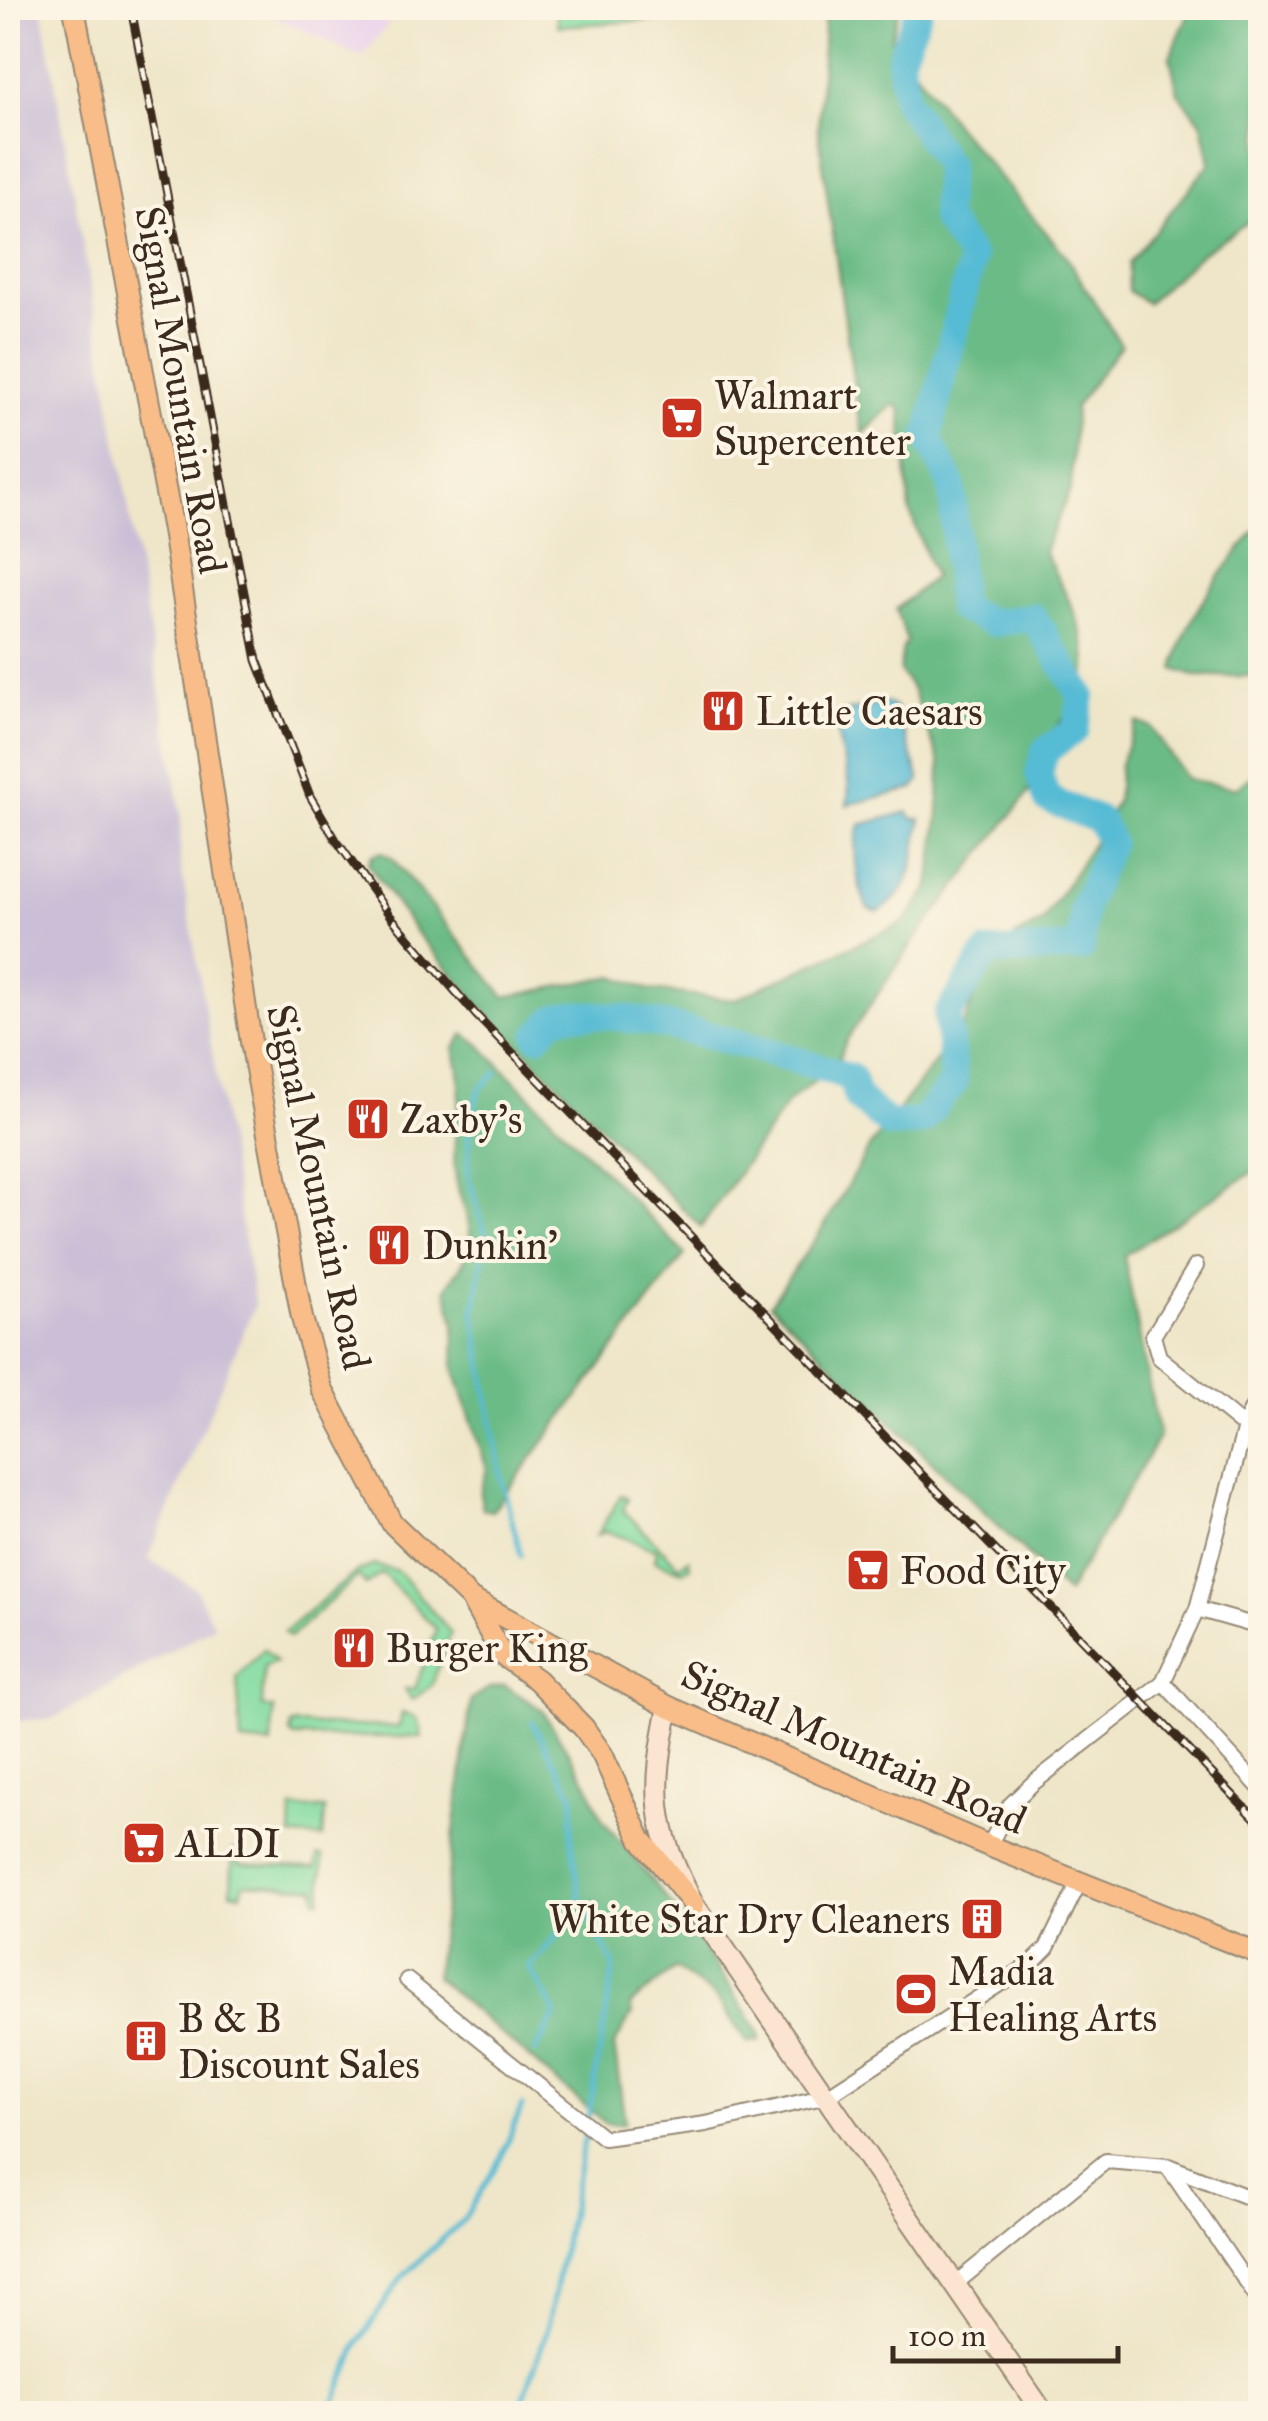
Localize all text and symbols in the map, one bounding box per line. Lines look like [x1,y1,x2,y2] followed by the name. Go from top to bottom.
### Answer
[125,202,237,578] street label: Signal Mountain Road
[714,371,911,466] place label: Walmart Supercenter
[659,395,705,441] supermarket icon: Walmart Supercenter
[756,687,983,736] place label: Little Caesars
[700,688,746,734] restaurant icon: Little Caesars
[256,1000,382,1374] street label: Signal Mountain Road
[400,1095,522,1144] place label: Zaxby's
[345,1096,391,1142] restaurant icon: Zaxby's
[422,1221,558,1270] place label: Dunkin'
[366,1222,412,1268] restaurant icon: Dunkin'
[900,1546,1067,1595] place label: Food City
[845,1547,891,1593] supermarket icon: Food City
[386,1624,588,1673] place label: Burger King
[331,1625,377,1671] restaurant icon: Burger King
[674,1649,1034,1845] street label: Signal Mountain Road
[174,1819,281,1868] place label: ALDI
[121,1820,167,1866] supermarket icon: ALDI
[548,1895,950,1944] place label: White Star Dry Cleaners
[959,1896,1005,1942] building icon: White Star Dry Cleaners
[948,1947,1157,2042] place label: Madia Healing Arts
[893,1971,939,2017] sports icon: Madia Healing Arts
[178,1994,420,2089] place label: B & B Discount Sales
[123,2018,169,2064] building icon: B & B Discount Sales
[893,2301,1118,2363] scale bar
[908,2318,986,2354] text: 100 m

